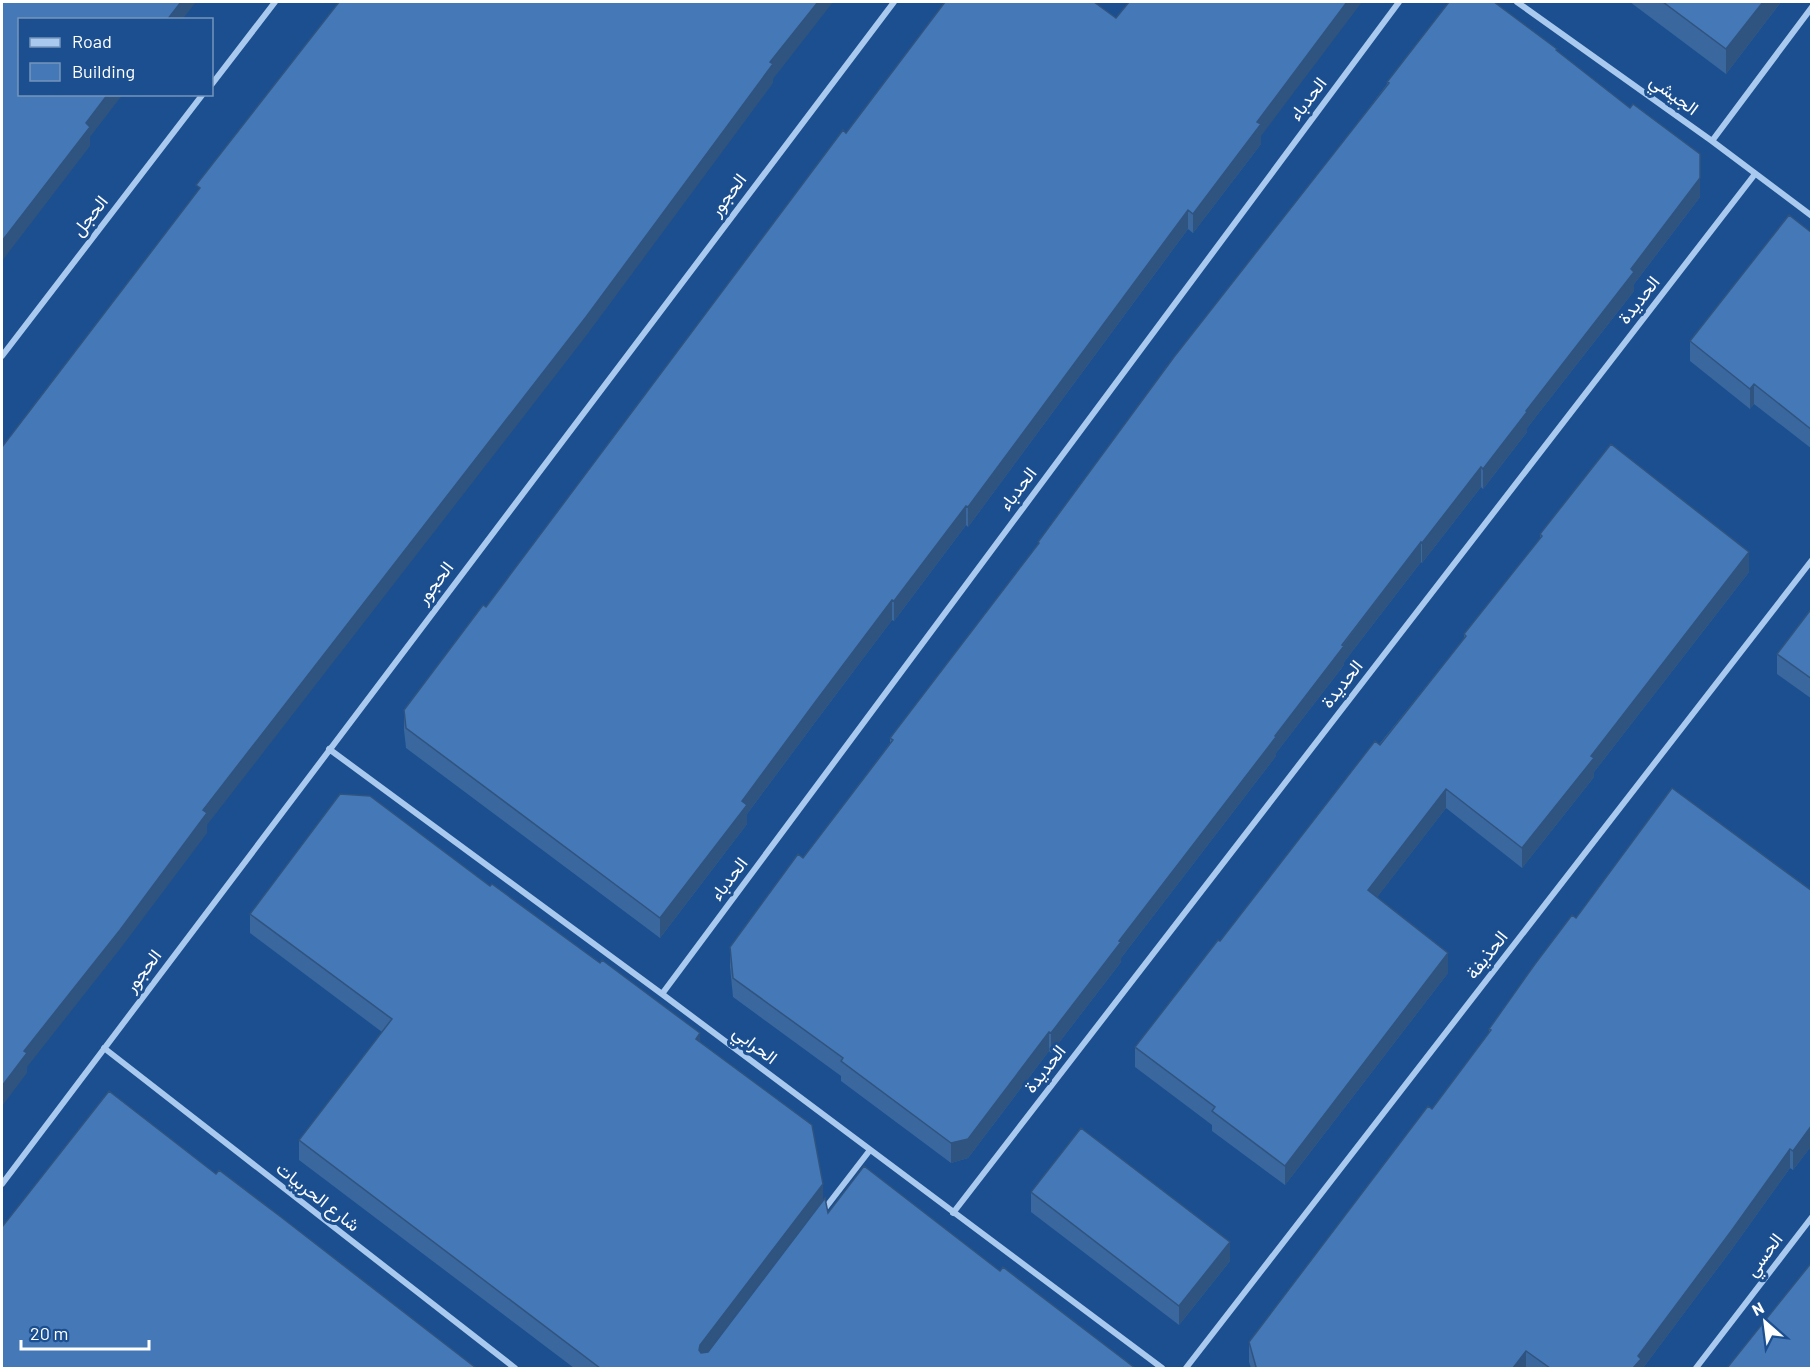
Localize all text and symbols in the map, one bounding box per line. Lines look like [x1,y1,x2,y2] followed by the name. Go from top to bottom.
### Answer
[18,18,213,96] legend
[72,30,112,52] text: Road
[72,60,135,82] text: Building
[1643,69,1703,123] street label: الجيشي
[1284,72,1331,124] street label: الحدباء
[703,169,751,222] street label: الحجور
[66,191,113,241] street label: الحجل
[1613,271,1664,328] street label: الحديدة
[994,462,1041,514] street label: الحدباء
[410,557,458,610] street label: الحجور
[1316,655,1367,712] street label: الحديدة
[705,852,752,904] street label: الحدباء
[1461,926,1512,983] street label: الحذيفة
[118,945,166,998] street label: الحجور
[726,1020,782,1072] street label: الحرابي
[1019,1040,1070,1097] street label: الحديدة
[271,1157,365,1237] street label: شارع الحربيات
[1740,1228,1791,1283] street label: الحسي
[1735,1292,1795,1352] north arrow
[1749,1297,1767,1319] text: N
[21,1313,148,1351] scale bar
[30,1322,68,1344] text: 20 m

